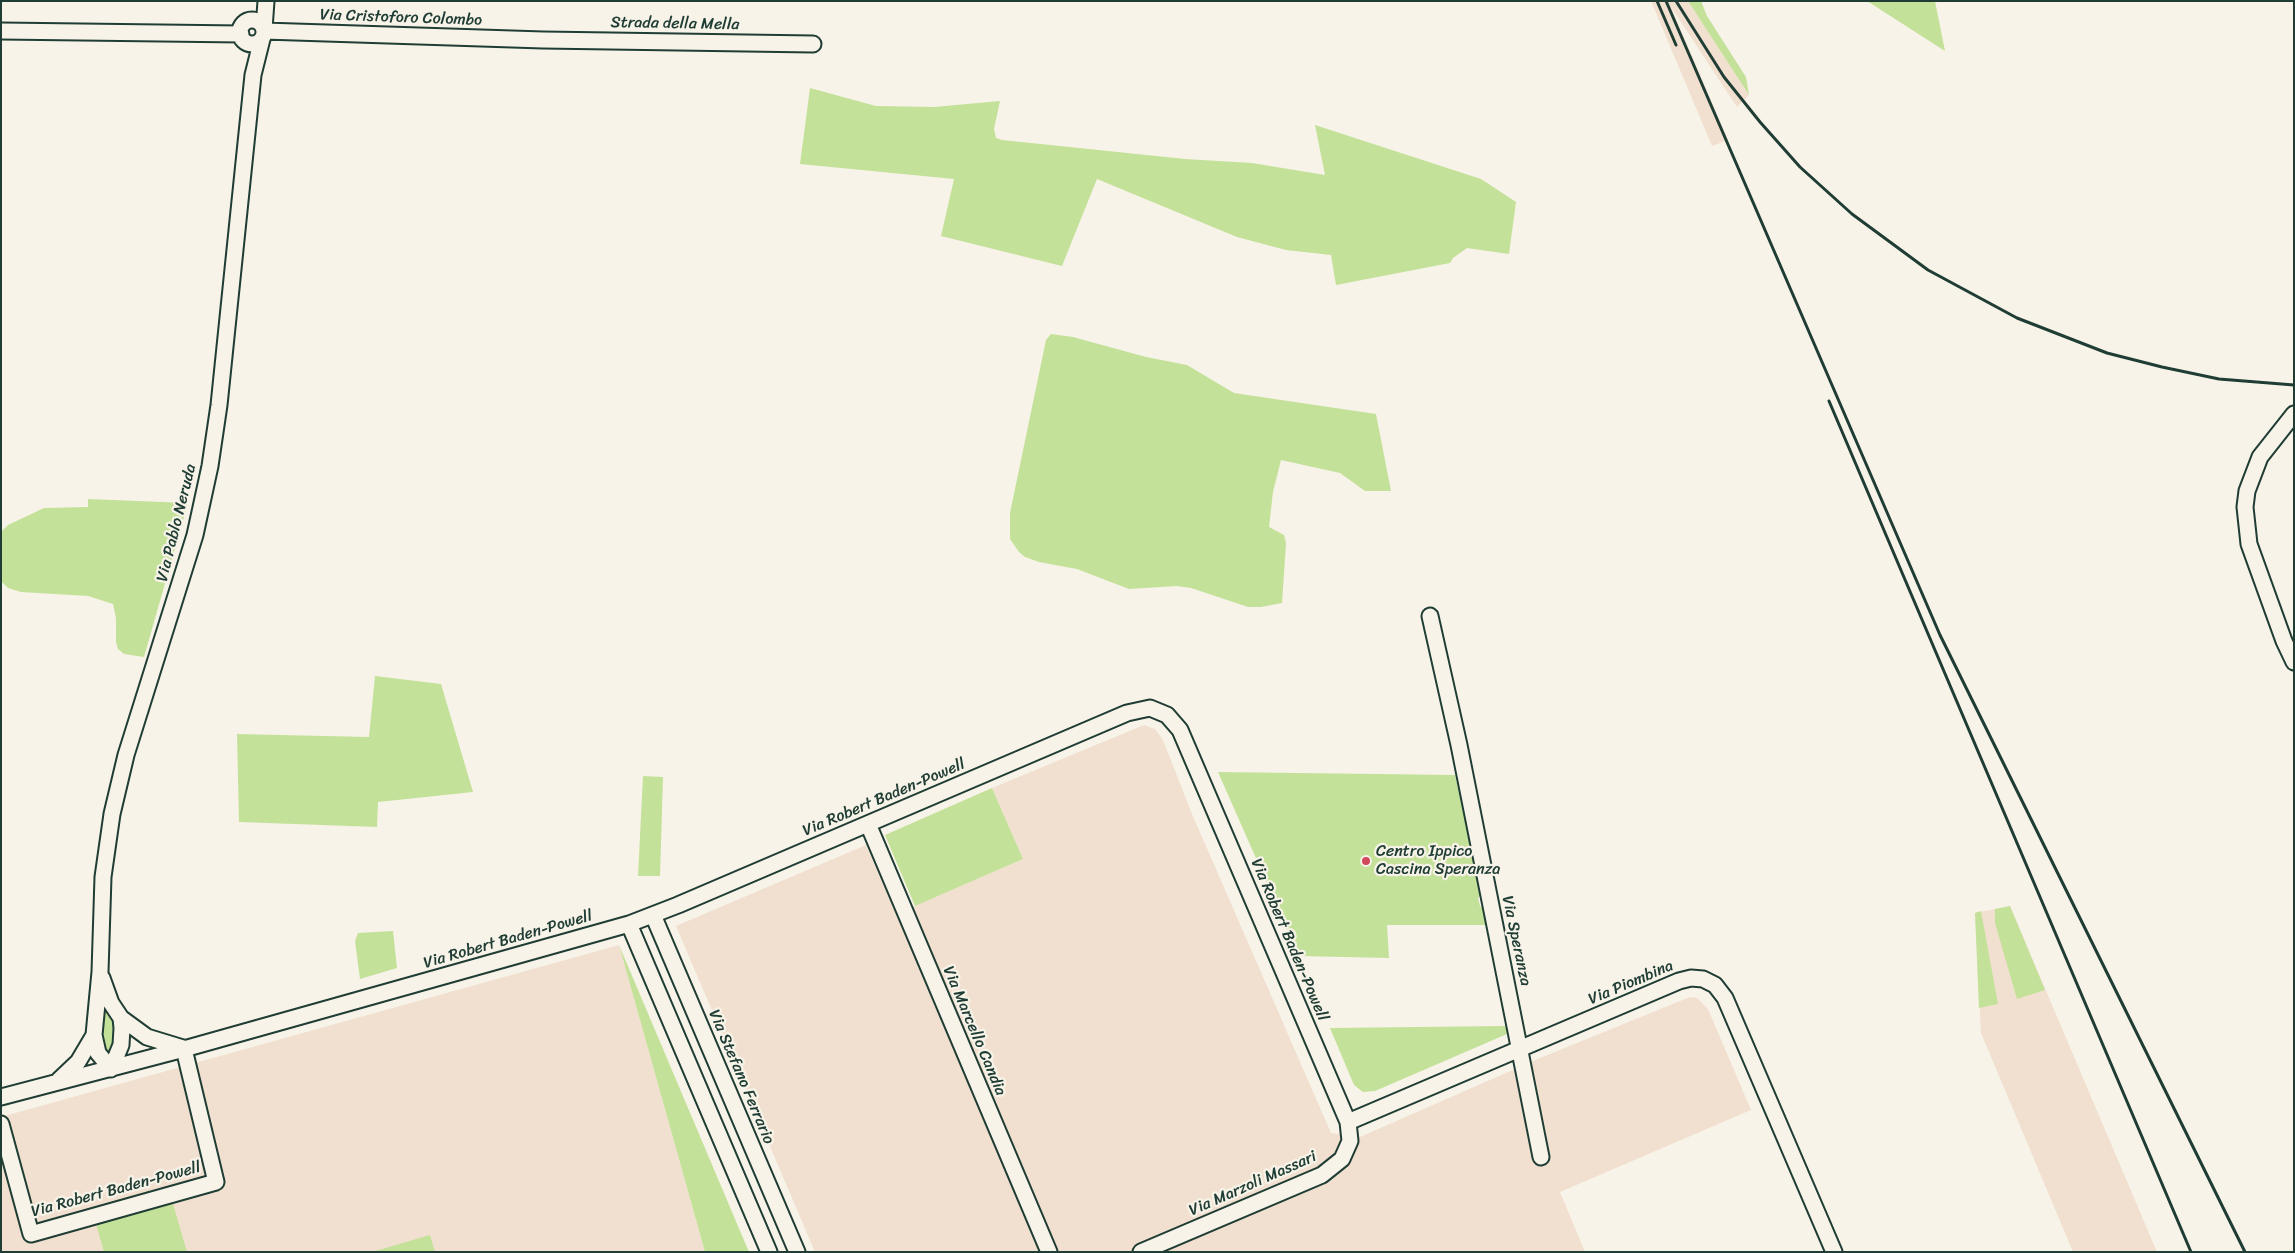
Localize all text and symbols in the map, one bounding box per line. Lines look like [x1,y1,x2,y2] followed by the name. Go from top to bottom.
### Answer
[320,6,482,30] street label: Via Cristoforo Colombo
[611,13,739,35] street label: Strada della Mella
[153,462,201,584] street label: Via Pablo Neruda
[800,755,968,841] street label: Via Robert Baden-Powell
[1376,842,1500,880] place label: Centro Ippico Cascina Speranza
[1360,855,1372,867] marker: Centro Ippico Cascina Speranza
[1246,856,1332,1024] street label: Via Robert Baden-Powell
[1497,894,1535,988] street label: Via Speranza
[421,907,595,973] street label: Via Robert Baden-Powell
[1586,957,1676,1009] street label: Via Piombina
[938,963,1010,1099] street label: Via Marcello Candia
[704,1007,778,1147] street label: Via Stefano Ferrario
[1186,1147,1320,1221] street label: Via Marzoli Massari
[29,1158,203,1222] street label: Via Robert Baden-Powell

